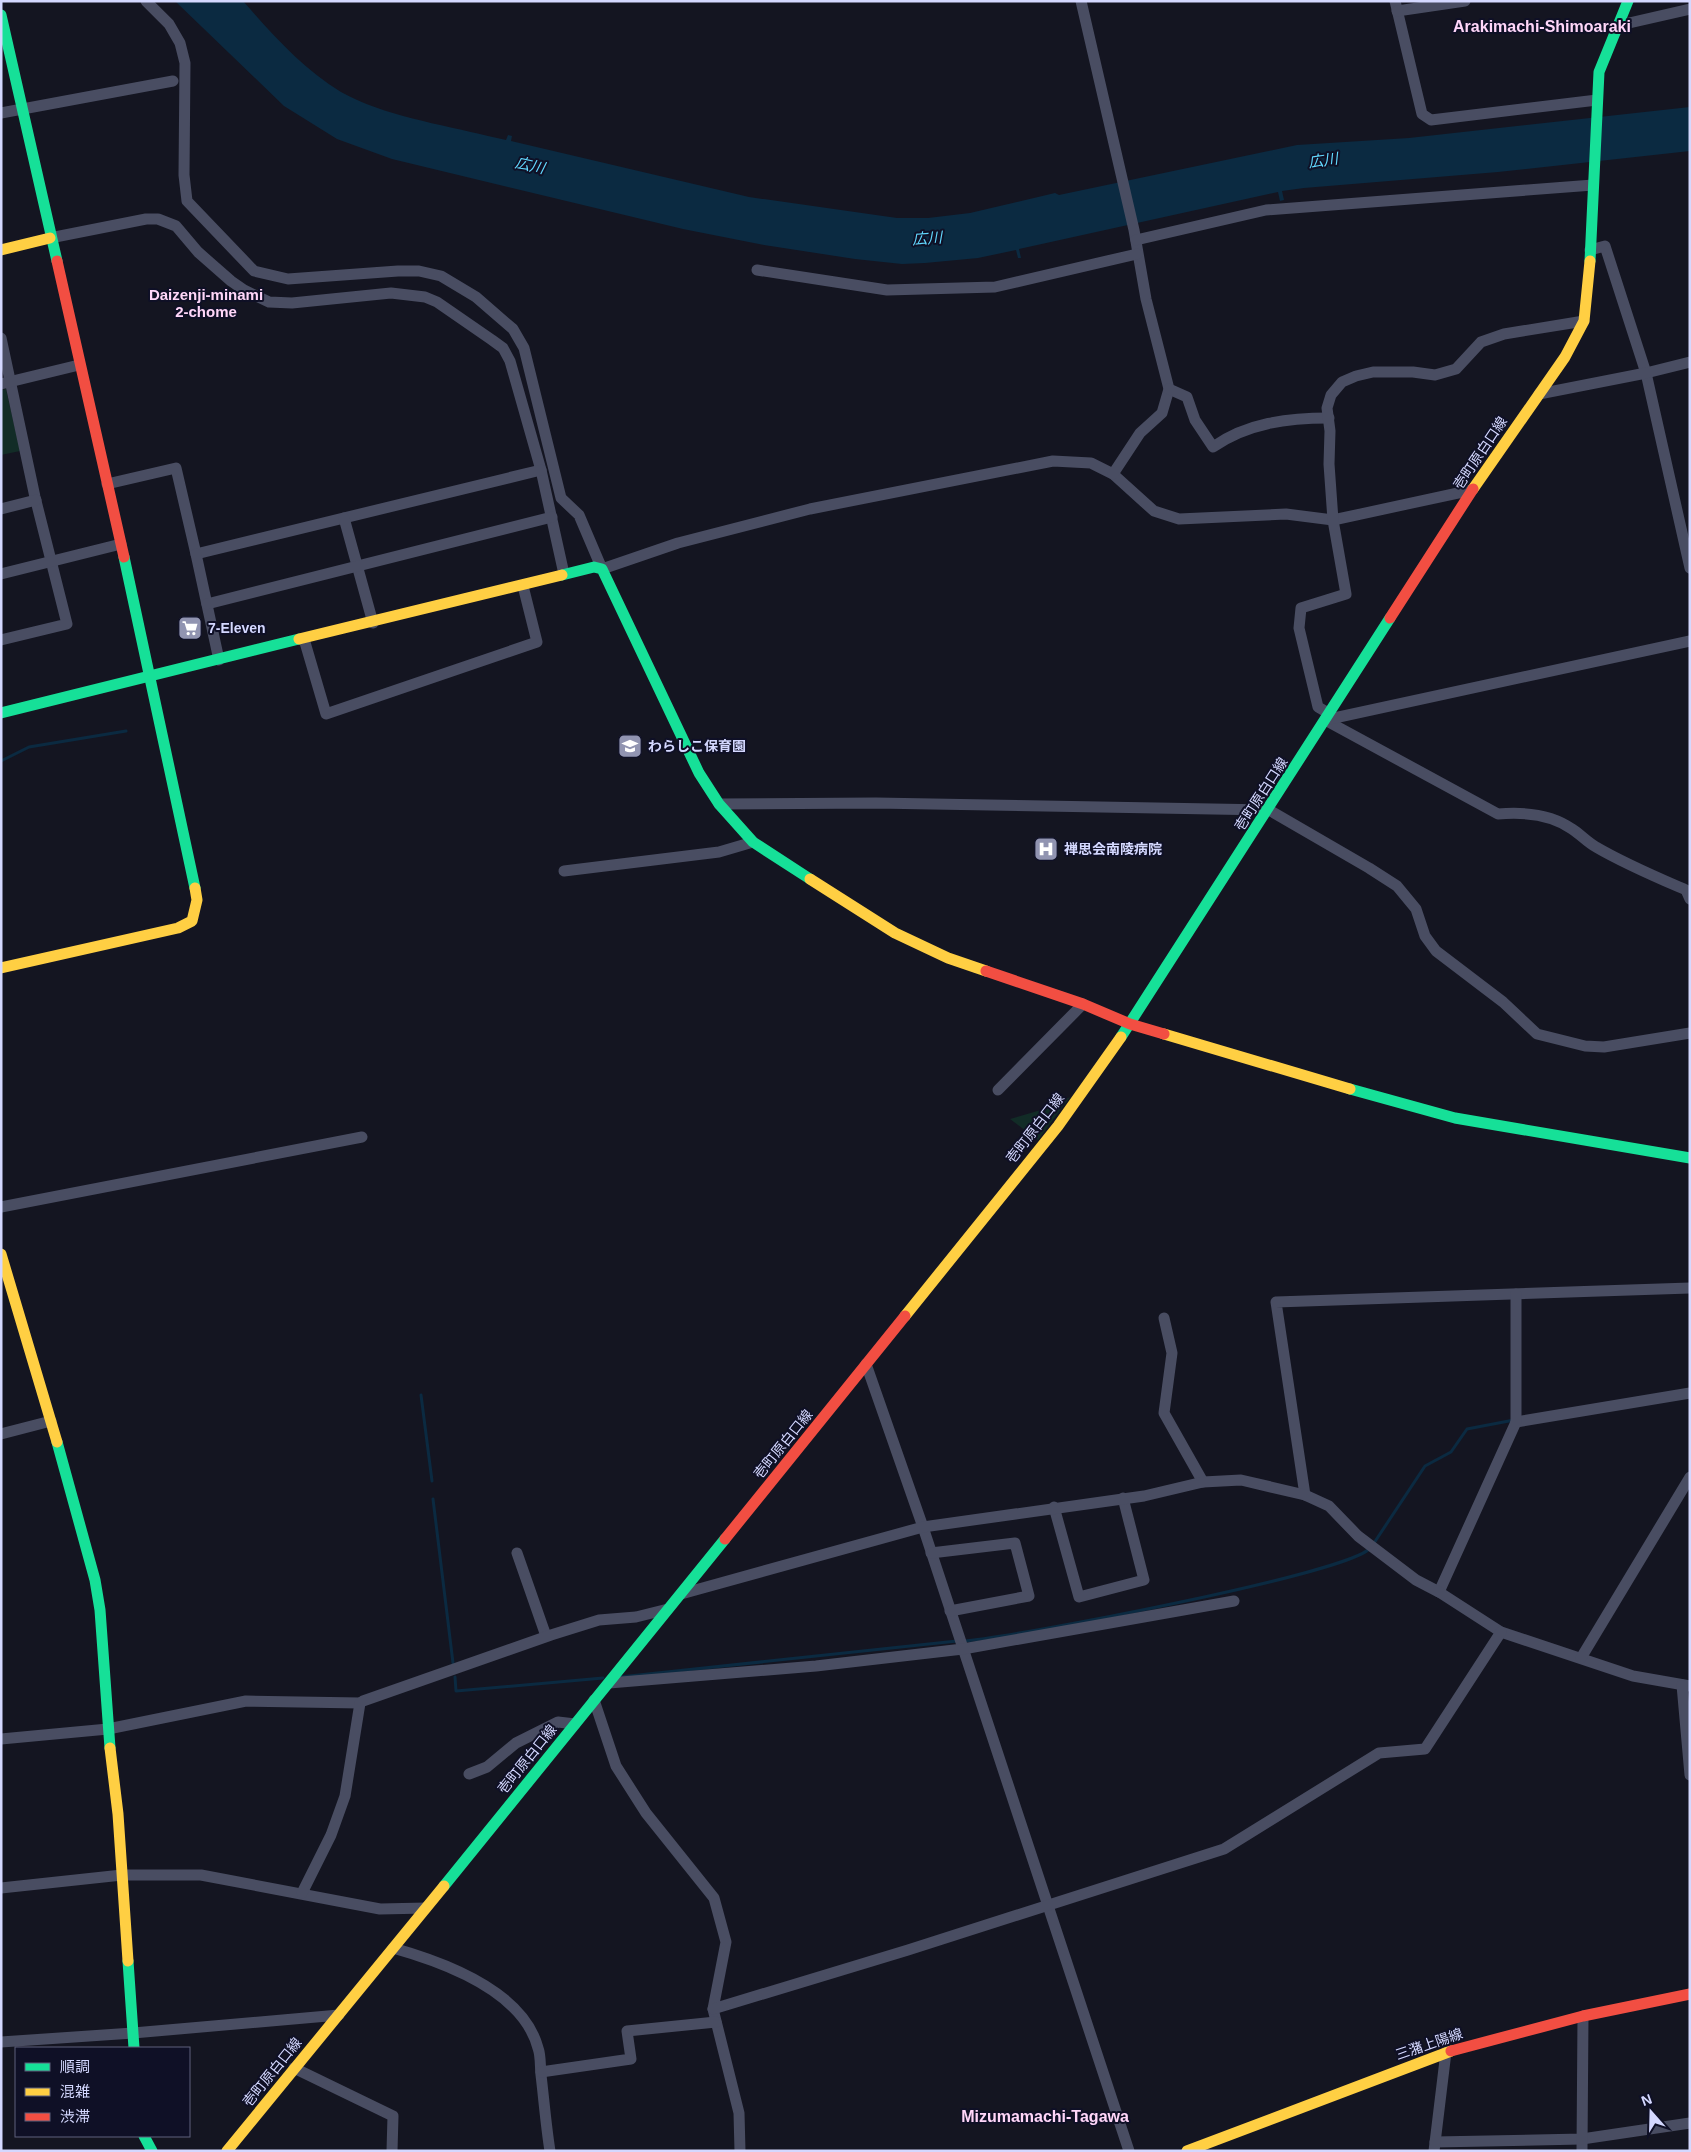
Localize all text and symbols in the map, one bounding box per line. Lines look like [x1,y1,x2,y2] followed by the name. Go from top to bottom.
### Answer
[1453,18,1631,35] district label: Arakimachi-Shimoaraki
[1307,149,1341,171] water label: 広川
[514,154,548,177] water label: 広川
[911,228,945,248] water label: 広川
[149,286,263,320] district label: Daizenji-minami 2-chome
[1450,414,1510,492] street label: 壱町原白口線
[177,615,203,641] supermarket icon: 7-Eleven
[208,620,266,636] place label: 7-Eleven
[617,733,643,759] school or university icon: わらしこ保育園
[648,738,746,754] place label: わらしこ保育園
[1231,754,1291,834] street label: 壱町原白口線
[1033,836,1059,862] hospital icon: 禅思会南陵病院
[1064,841,1162,857] place label: 禅思会南陵病院
[1003,1090,1067,1166] street label: 壱町原白口線
[750,1406,816,1482] street label: 壱町原白口線
[494,1721,560,1797] street label: 壱町原白口線
[1393,2025,1465,2063] street label: 三潴上陽線
[239,2034,305,2110] street label: 壱町原白口線
[15,2047,190,2137] legend
[60,2058,90,2075] text: 順調
[60,2083,90,2100] text: 混雑
[1626,2087,1676,2137] north arrow
[1639,2091,1654,2109] text: N
[60,2108,90,2125] text: 渋滞
[961,2108,1129,2125] district label: Mizumamachi-Tagawa

